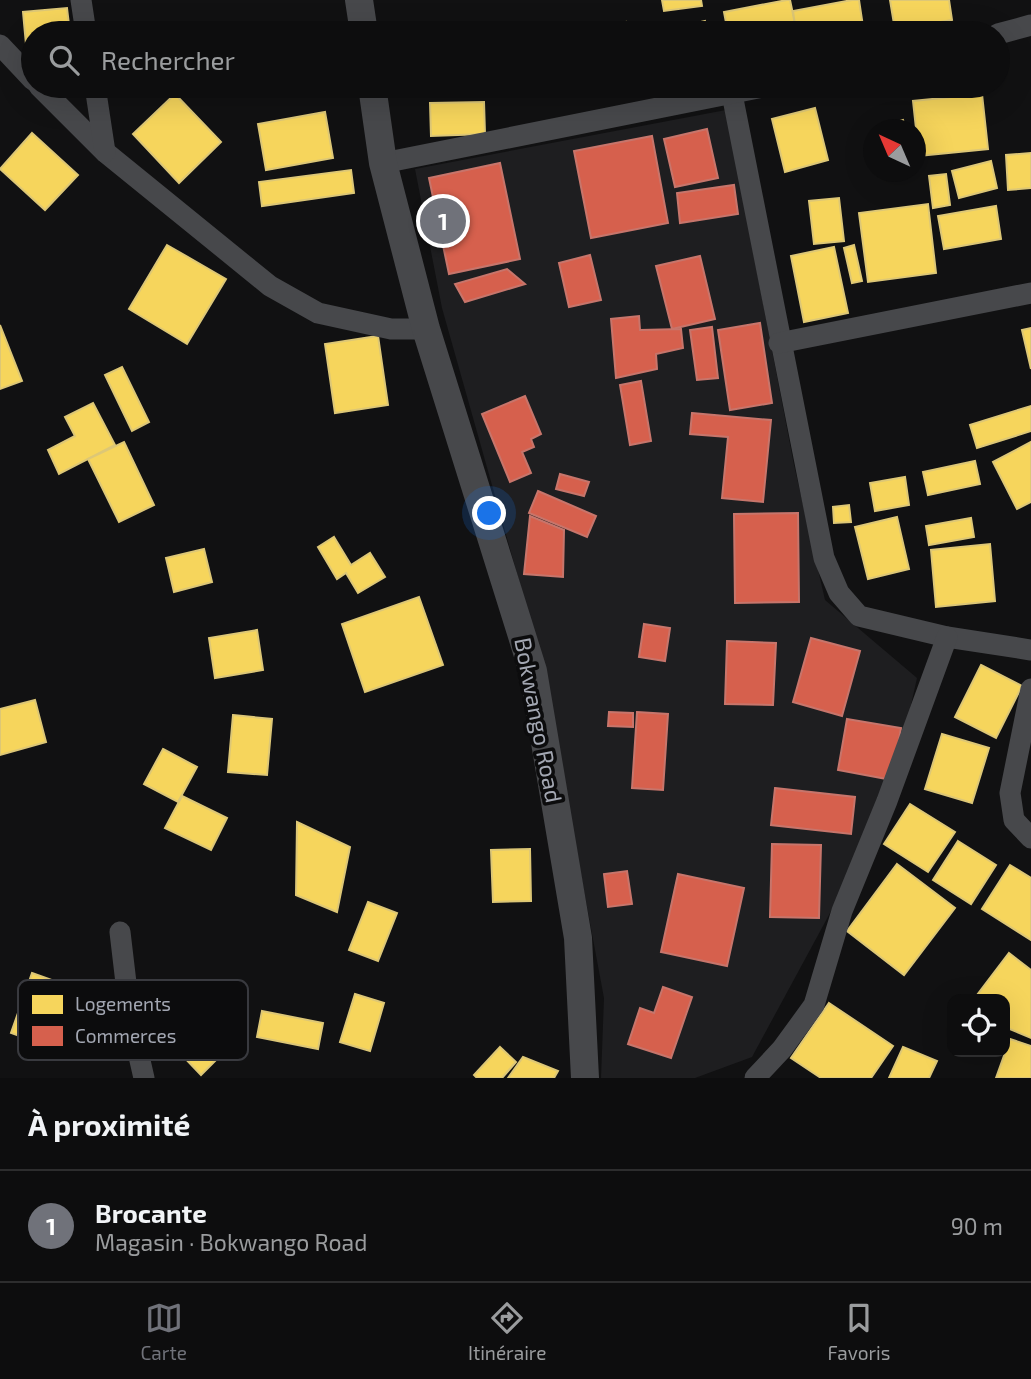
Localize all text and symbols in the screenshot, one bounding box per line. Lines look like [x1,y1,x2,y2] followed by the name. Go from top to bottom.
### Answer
[21,21,1010,98] search box
[45,41,83,79] icon: search
[101,44,235,75] text: Rechercher
[863,119,926,182] north arrow
[420,195,466,247] pin: 1
[472,496,506,530] your location
[509,635,569,805] street label: Bokwango Road
[18,980,248,1060] legend
[75,992,171,1015] text: Logements
[947,994,1010,1057] map controls
[947,994,1010,1057] button: locate
[75,1024,176,1047] text: Commerces
[28,1106,190,1142] text: À proximité
[95,1197,207,1228] text: Brocante
[46,1212,56,1240] text: 1
[951,1212,1003,1240] text: 90 m
[95,1228,367,1256] text: Magasin · Bokwango Road
[141,1299,187,1364] tab: Carte
[468,1299,546,1364] tab: Itinéraire
[828,1299,890,1364] tab: Favoris

